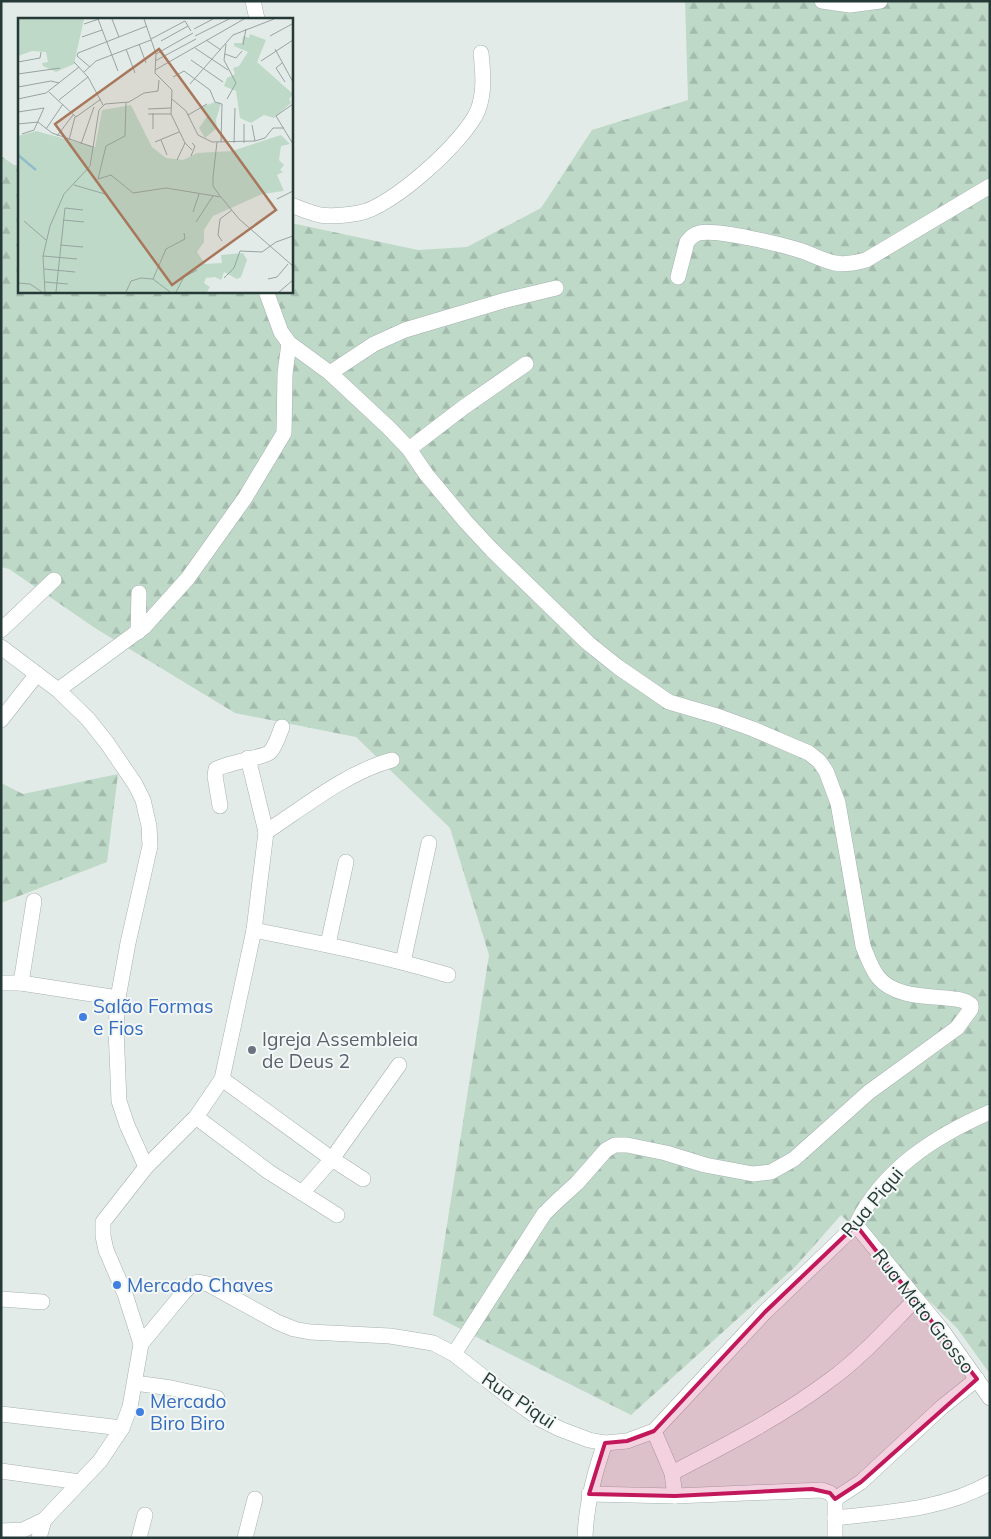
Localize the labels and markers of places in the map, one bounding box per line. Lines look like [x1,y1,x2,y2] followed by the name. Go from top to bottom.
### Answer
[93,994,214,1040] place label: Salão Formas e Fios
[77,1011,89,1023] marker: Salão Formas e Fios
[262,1027,418,1073] place label: Igreja Assembleia de Deus 2
[246,1044,258,1056] marker: Igreja Assembleia de Deus 2
[127,1273,274,1297] place label: Mercado Chaves
[111,1279,123,1291] marker: Mercado Chaves
[150,1389,226,1435] place label: Mercado Biro Biro
[134,1406,146,1418] marker: Mercado Biro Biro

